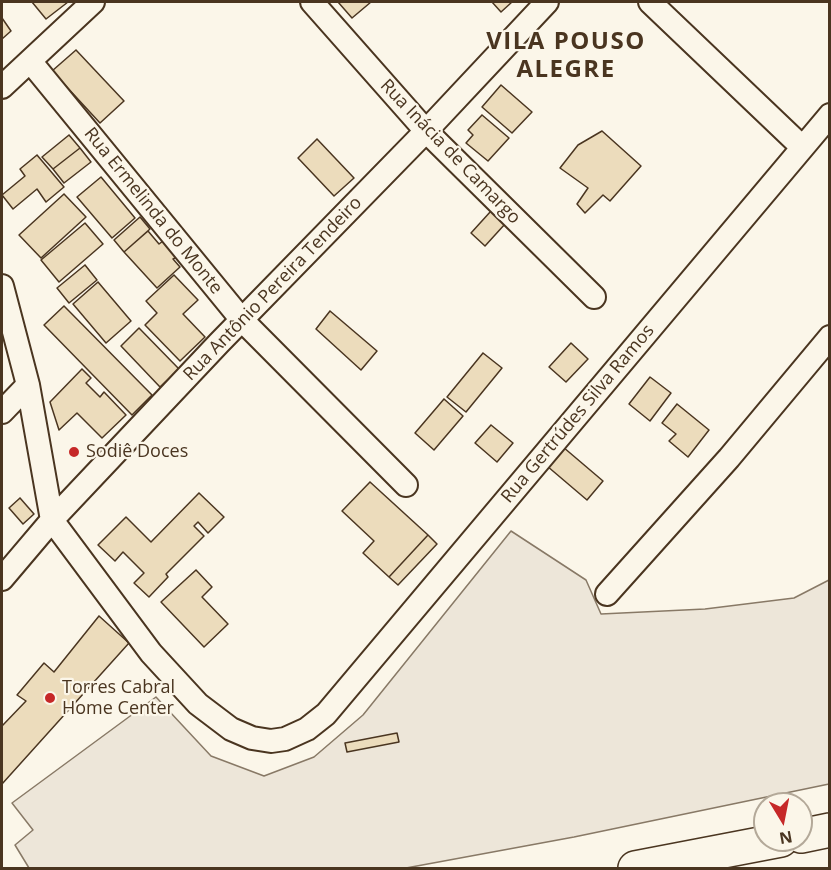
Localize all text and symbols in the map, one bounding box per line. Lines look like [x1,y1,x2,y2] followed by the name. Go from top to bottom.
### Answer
[486,28,646,84] district label: VILA POUSO ALEGRE
[375,75,525,229] street label: Rua Inácia de Camargo
[79,123,227,299] street label: Rua Ermelinda do Monte
[179,192,367,386] street label: Rua Antônio Pereira Tendeiro
[497,320,659,508] street label: Rua Gertrúdes Silva Ramos
[86,441,188,463] place label: Sodiê Doces
[67,445,81,459] marker: Sodiê Doces
[62,677,175,720] place label: Torres Cabral Home Center
[43,691,57,705] marker: Torres Cabral Home Center
[753,792,813,852] north arrow
[777,826,794,850] text: N

